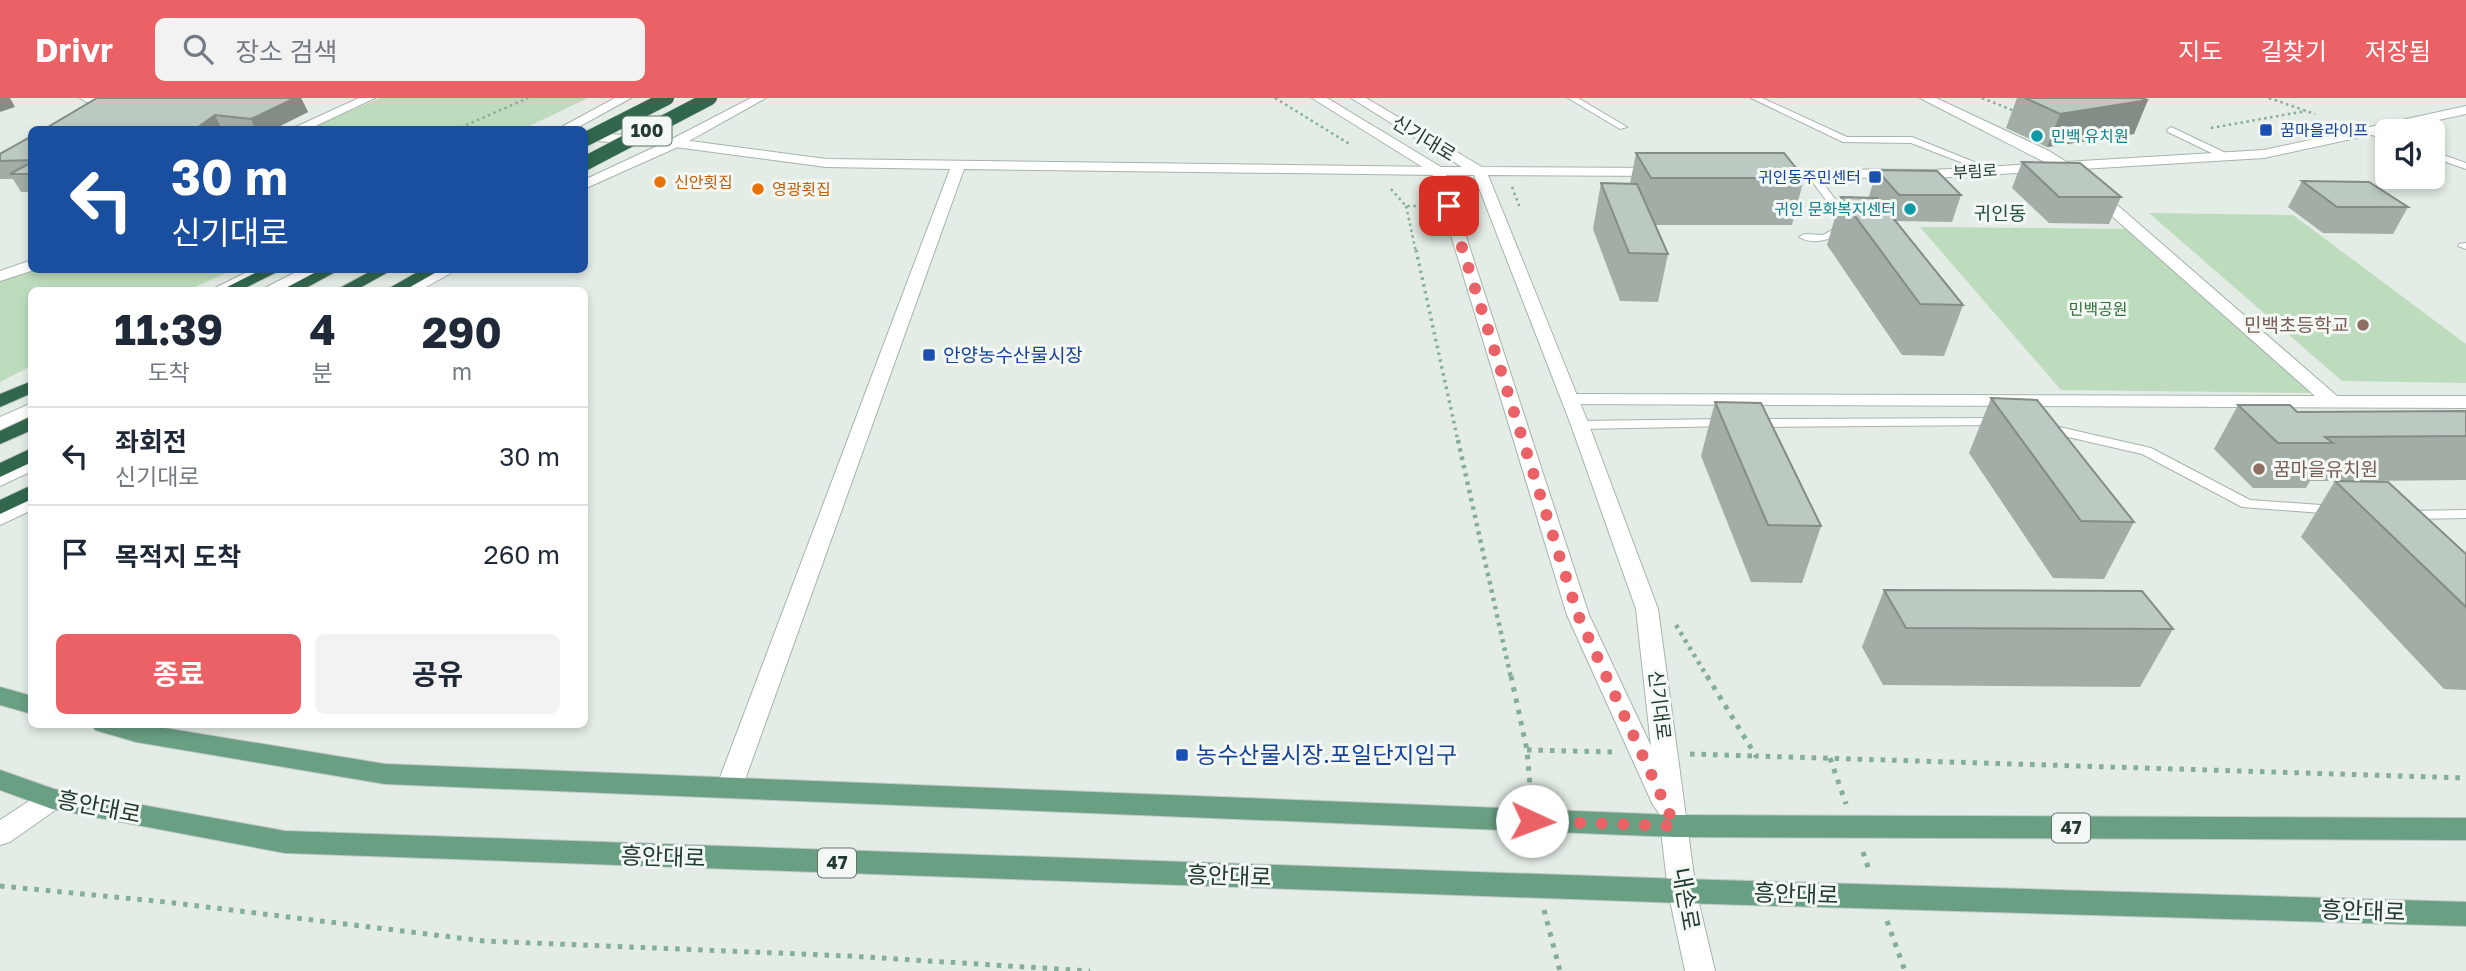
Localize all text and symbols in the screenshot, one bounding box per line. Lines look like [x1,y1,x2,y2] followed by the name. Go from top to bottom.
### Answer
[155,18,645,81] search box
[35,30,113,69] text: Drivr
[179,30,217,68] icon: search
[235,36,337,67] text: 장소 검색
[2178,36,2223,65] text: 지도
[2261,36,2327,65] text: 길찾기
[2365,36,2431,65] text: 저장됨
[1388,110,1460,165] street label: 신기대로
[622,116,672,146] road number: 100
[2375,119,2445,189] map controls
[2375,119,2445,189] button: sound
[2280,120,2368,140] place label: 꿈마을라이프
[2258,122,2274,138] marker: 꿈마을라이프
[2051,126,2129,146] place label: 민백 유치원
[2029,128,2045,144] marker: 민백 유치원
[171,147,288,206] text: 30 m
[56,154,147,245] icon: left
[1952,160,1998,182] street label: 부림로
[1758,167,1861,187] place label: 귀인동주민센터
[1867,169,1883,185] marker: 귀인동주민센터
[674,172,733,192] place label: 신안횟집
[652,174,668,190] marker: 신안횟집
[1419,176,1479,236] pin
[772,179,831,199] place label: 영광횟집
[750,181,766,197] marker: 영광횟집
[1430,187,1468,225] icon: arrive
[1774,199,1896,219] place label: 귀인 문화복지센터
[1902,201,1918,217] marker: 귀인 문화복지센터
[1974,201,2026,224] district label: 귀인동
[171,213,289,251] text: 신기대로
[2069,299,2127,319] park label: 민백공원
[114,304,223,354] text: 11:39
[310,304,336,354] text: 4
[422,307,502,357] text: 290
[2244,313,2349,336] place label: 민백초등학교
[2355,317,2371,333] marker: 민백초등학교
[943,343,1083,366] place label: 안양농수산물시장
[921,347,937,363] marker: 안양농수산물시장
[452,357,472,385] text: m
[148,358,190,386] text: 도착
[312,358,333,386] text: 분
[115,426,187,457] text: 좌회전
[56,437,94,475] icon: left
[499,441,560,472] text: 30 m
[2273,457,2378,480] place label: 꿈마을유치원
[2251,461,2267,477] marker: 꿈마을유치원
[115,462,200,490] text: 신기대로
[56,535,94,573] icon: arrive
[484,539,560,570] text: 260 m
[115,541,241,572] text: 목적지 도착
[56,634,301,714] button: 종료
[315,634,560,714] button: 공유
[1645,669,1676,741] street label: 신기대로
[1196,740,1457,768] place label: 농수산물시장.포일단지입구
[1174,747,1190,763] marker: 농수산물시장.포일단지입구
[55,784,143,828] street label: 흥안대로
[1495,784,1569,858] position arrow
[2052,814,2090,842] road number: 47
[620,841,706,871] street label: 흥안대로
[818,848,856,878] road number: 47
[1186,860,1272,890] street label: 흥안대로
[1668,865,1706,933] street label: 내손로
[1753,878,1839,908] street label: 흥안대로
[2320,895,2406,925] street label: 흥안대로

